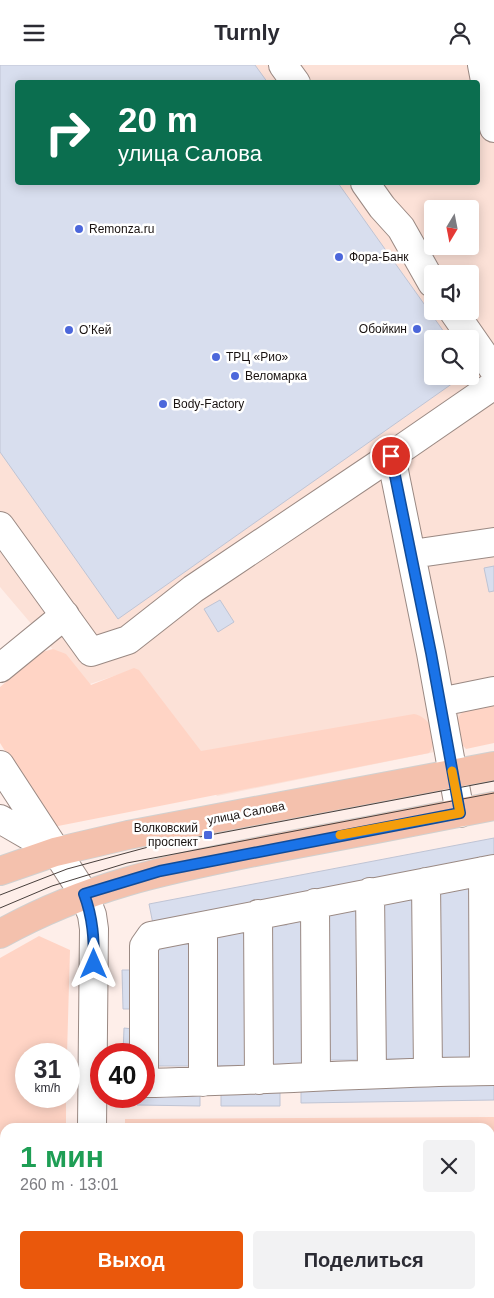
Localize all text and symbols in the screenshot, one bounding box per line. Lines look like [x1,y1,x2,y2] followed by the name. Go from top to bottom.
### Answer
[20,19,48,47] icon: menu
[446,19,474,47] icon: person
[214,20,280,45] text: Turnly
[35,100,100,165] icon: right
[118,100,198,139] text: 20 m
[118,141,262,166] text: улица Салова
[424,200,479,255] north arrow
[424,200,479,385] map controls
[89,222,154,236] place label: Remonza.ru
[73,223,85,235] marker: Remonza.ru
[349,250,409,264] place label: Фора-Банк
[333,251,345,263] marker: Фора-Банк
[424,265,479,320] button: sound
[359,322,407,336] place label: Обойкин
[79,323,111,337] place label: О’Кей
[411,323,423,335] marker: Обойкин
[63,324,75,336] marker: О’Кей
[424,330,479,385] button: search
[226,350,289,364] place label: ТРЦ «Рио»
[210,351,222,363] marker: ТРЦ «Рио»
[245,369,307,383] place label: Веломарка
[229,370,241,382] marker: Веломарка
[173,397,244,411] place label: Body-Factory
[157,398,169,410] marker: Body-Factory
[370,435,412,477] pin
[377,442,405,470] icon: arrive
[206,799,286,827] street label: улица Салова
[134,821,198,849] place label: Волковский проспект
[202,829,214,841] marker: Волковский проспект
[67,937,119,989] position arrow
[90,1043,155,1108] speed limit sign: 40
[34,1055,61,1083] text: 31
[34,1081,61,1095] text: km/h
[20,1140,104,1173] text: 1 мин
[423,1140,475,1192] button: close
[20,1176,119,1193] text: 260 m · 13:01
[20,1231,243,1289] button: Выход
[253,1231,475,1289] button: Поделиться

